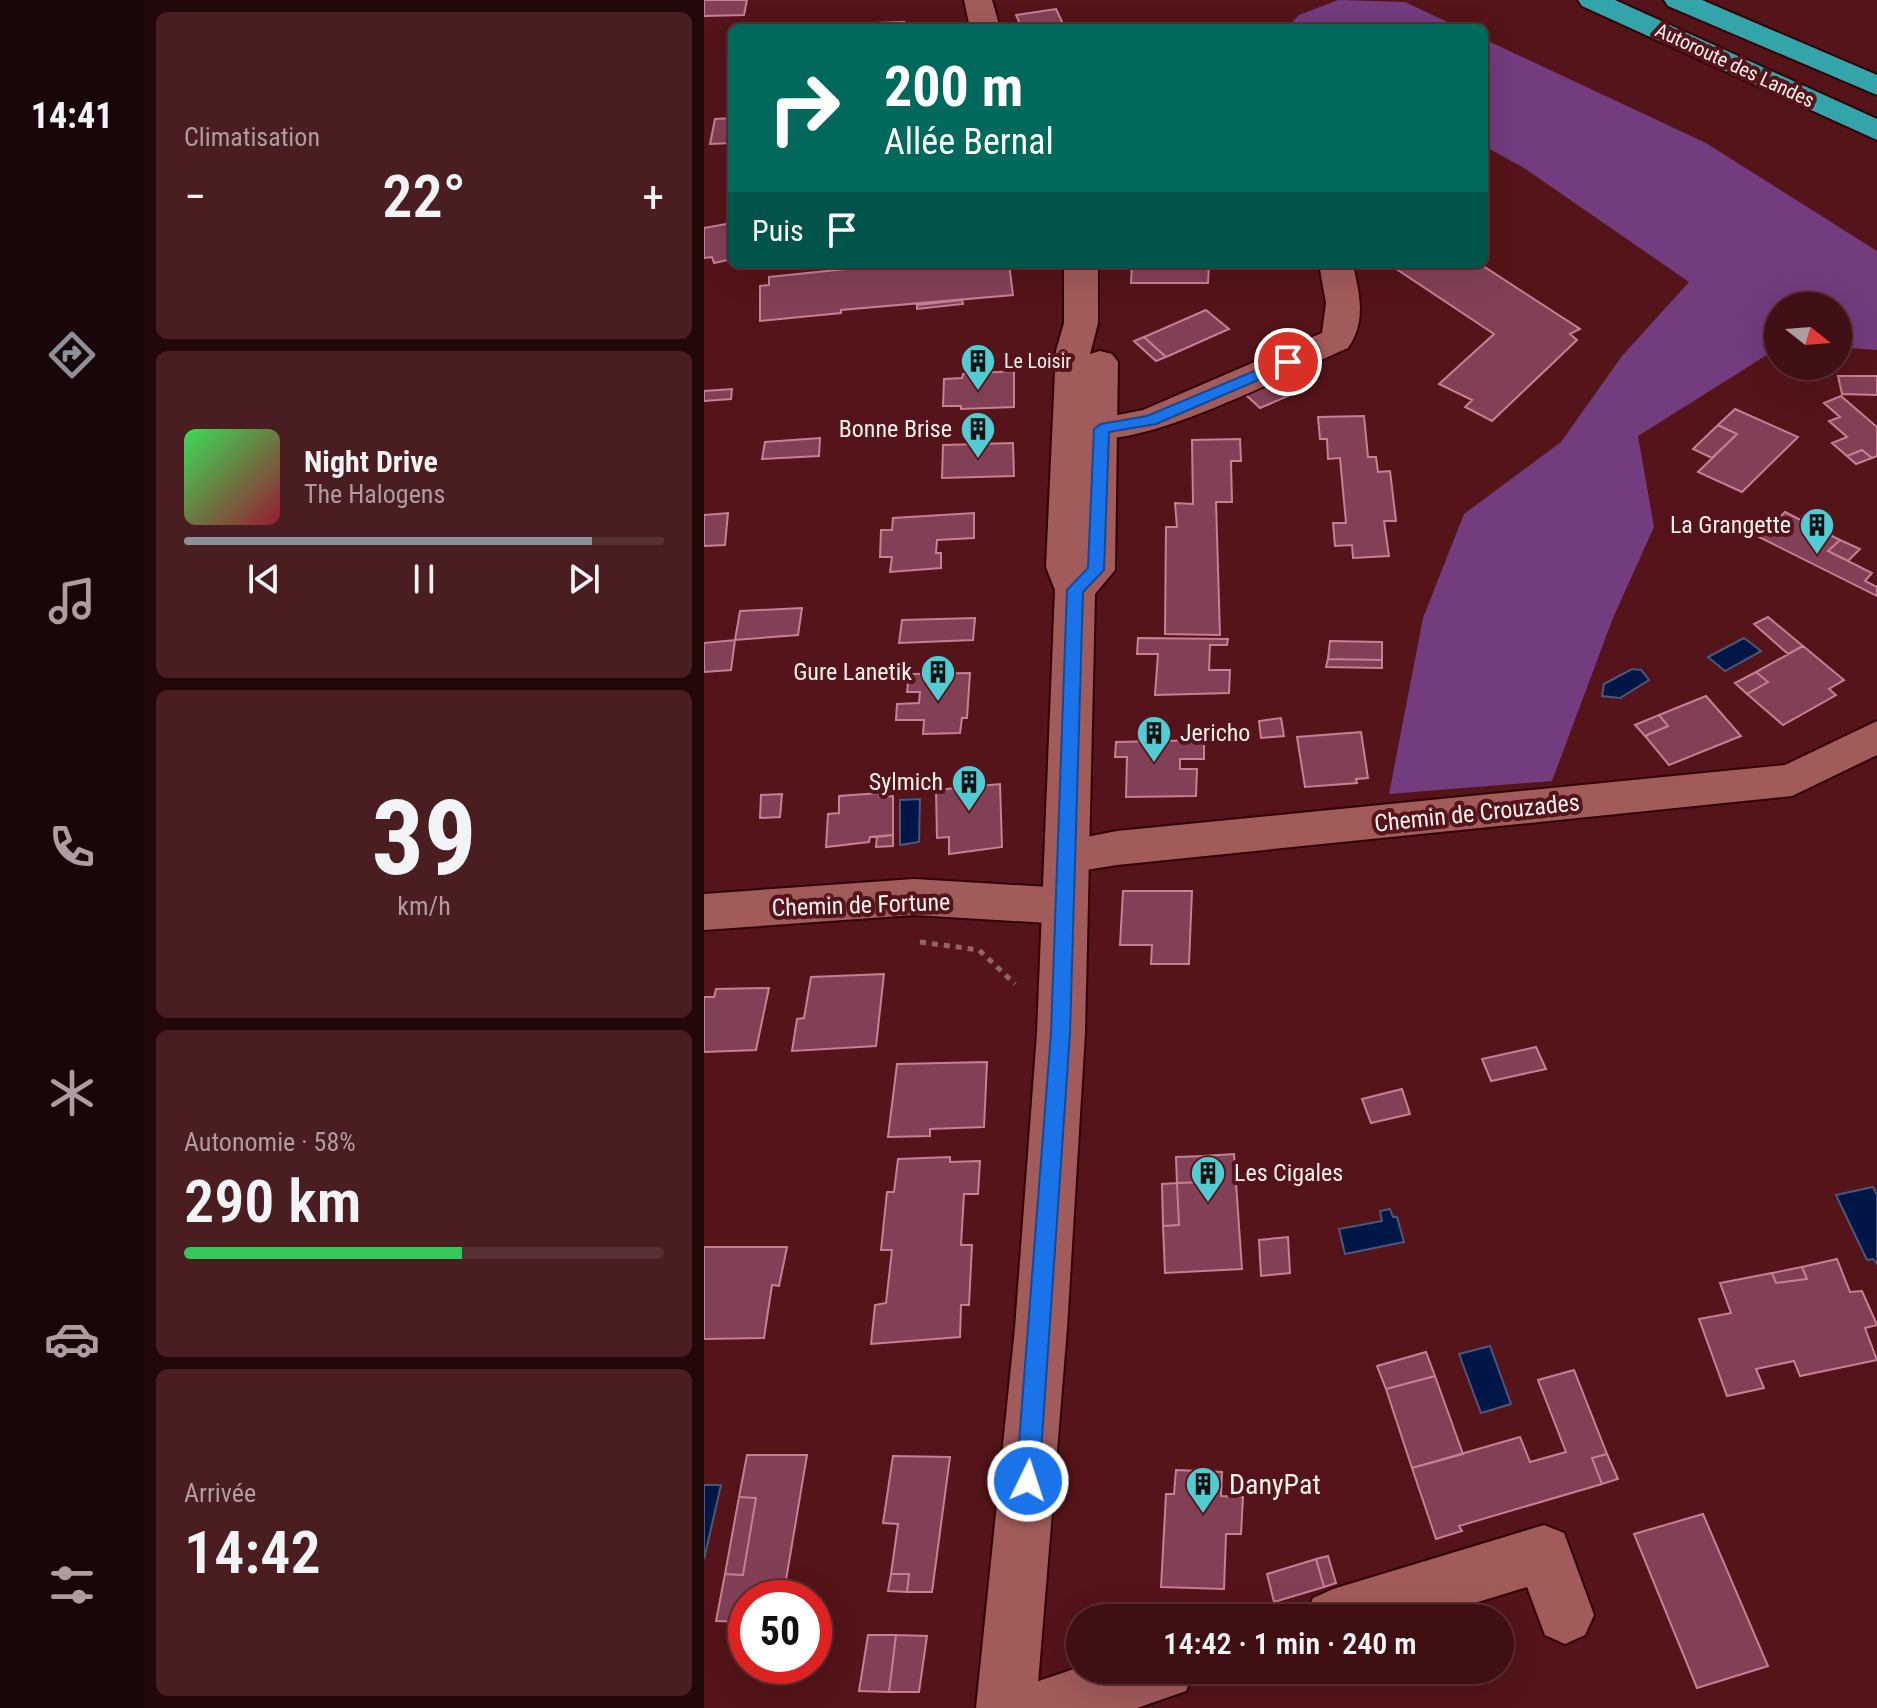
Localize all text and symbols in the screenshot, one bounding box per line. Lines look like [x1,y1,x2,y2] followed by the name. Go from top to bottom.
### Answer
[1652,18,1818,112] street label: Autoroute des Landes
[884,54,1023,120] text: 200 m
[752,56,856,160] icon: right
[31,95,113,137] text: 14:41
[884,121,1054,163] text: Allée Bernal
[184,122,320,152] text: Climatisation
[382,161,466,232] text: 22°
[184,171,206,223] text: −
[642,171,664,223] text: +
[820,208,864,252] icon: arrive
[752,213,804,248] text: Puis
[1764,292,1852,380] north arrow
[1764,292,1852,380] map controls
[44,327,100,383] icon: directions
[1254,328,1322,396] pin
[1266,340,1310,384] icon: arrive
[959,342,997,392] building icon: Le Loisir
[1004,349,1071,373] place label: Le Loisir
[959,410,997,460] building icon: Bonne Brise
[839,415,952,443] place label: Bonne Brise
[304,444,438,479] text: Night Drive
[304,479,445,509] text: The Halogens
[1798,506,1836,556] building icon: La Grangette
[1670,511,1791,539] place label: La Grangette
[242,557,286,601] icon: previous
[402,557,446,601] icon: pause
[562,557,606,601] icon: next
[44,573,100,629] icon: music
[919,653,957,703] building icon: Gure Lanetik
[793,658,912,686] place label: Gure Lanetik
[1135,714,1173,764] building icon: Jericho
[1180,719,1250,747] place label: Jericho
[950,763,988,813] building icon: Sylmich
[869,768,943,796] place label: Sylmich
[371,778,477,899] text: 39
[1373,788,1581,838] street label: Chemin de Crouzades
[44,819,100,875] icon: phone
[771,888,951,922] street label: Chemin de Fortune
[397,891,451,921] text: km/h
[44,1065,100,1121] icon: climate
[184,1127,356,1157] text: Autonomie · 58%
[1189,1154,1227,1204] building icon: Les Cigales
[1234,1159,1343,1187] place label: Les Cigales
[184,1166,361,1237] text: 290 km
[44,1311,100,1367] icon: car
[986,1439,1070,1523] position arrow
[1184,1465,1222,1515] building icon: DanyPat
[1229,1468,1321,1501] place label: DanyPat
[184,1478,256,1508] text: Arrivée
[184,1517,321,1588] text: 14:42
[44,1557,100,1613] icon: filters
[728,1580,832,1684] speed limit sign: 50
[1163,1626,1417,1661] text: 14:42 · 1 min · 240 m

